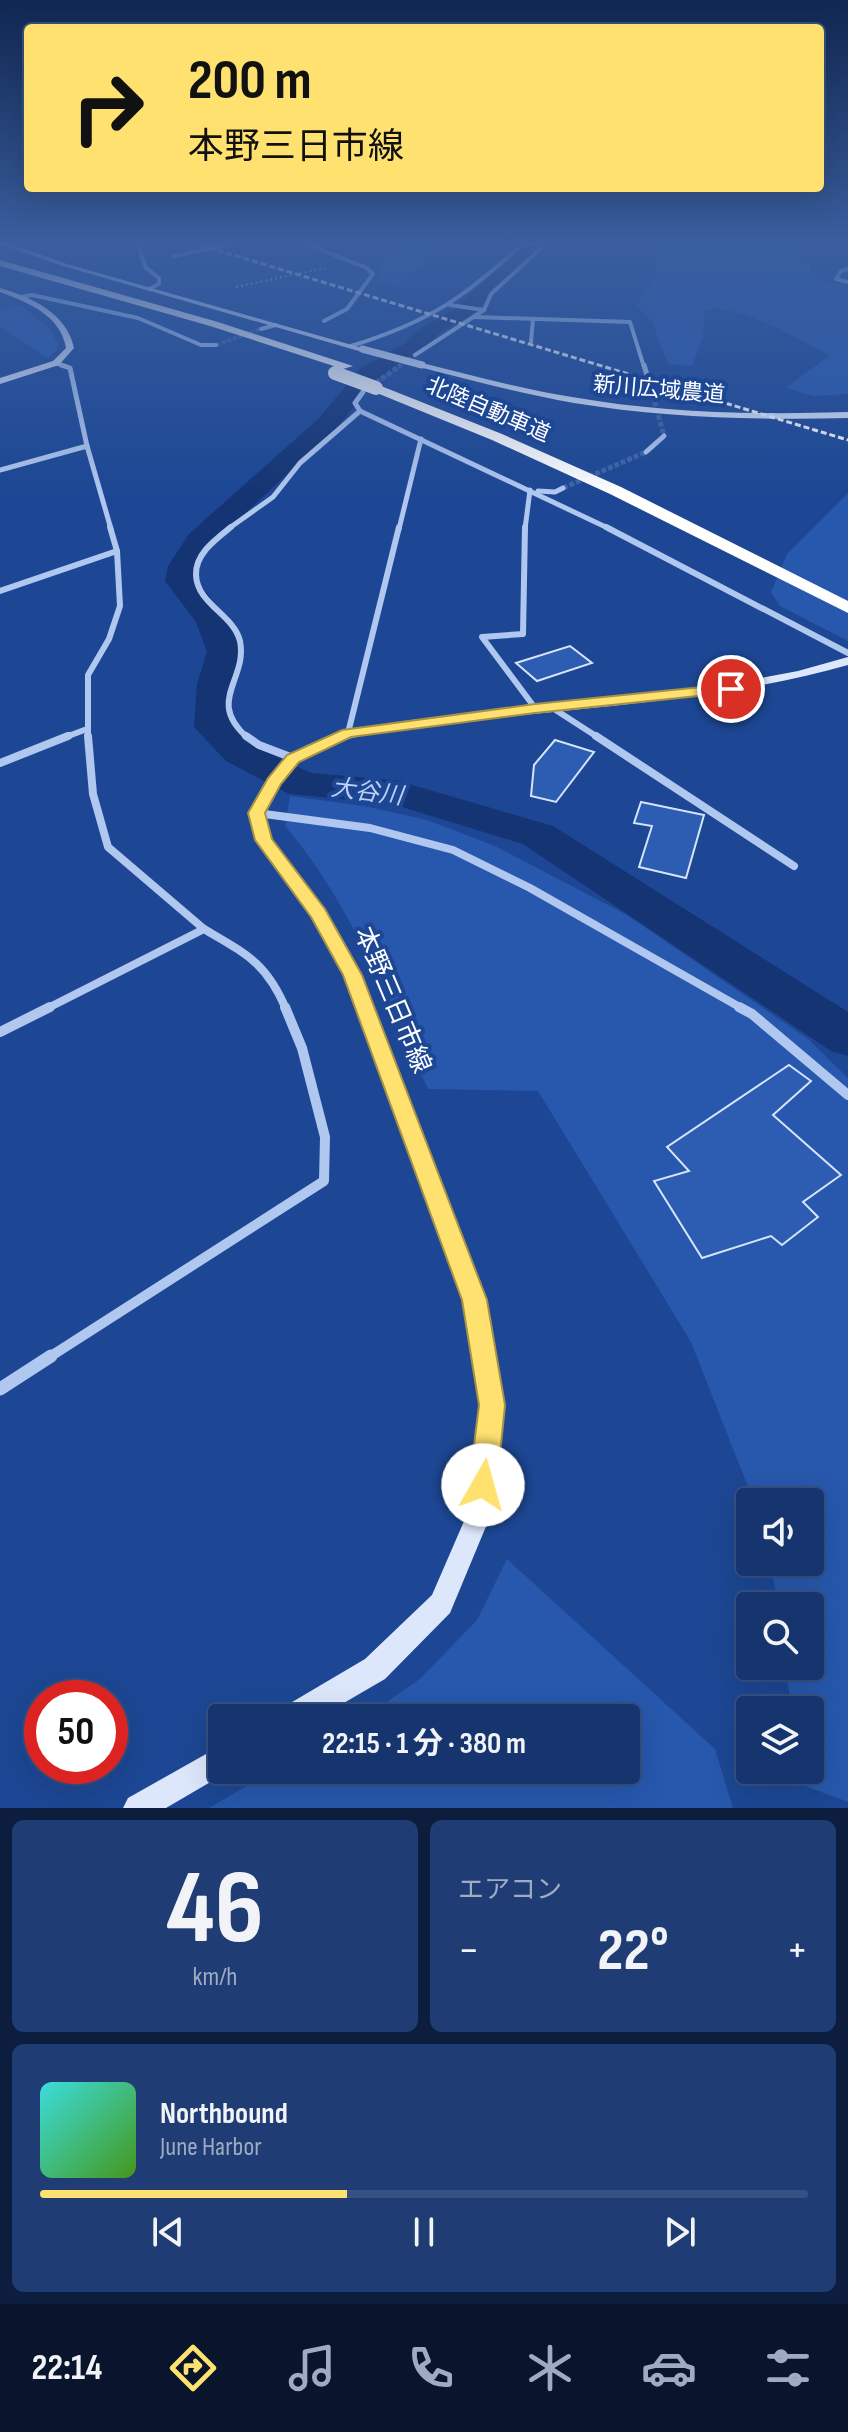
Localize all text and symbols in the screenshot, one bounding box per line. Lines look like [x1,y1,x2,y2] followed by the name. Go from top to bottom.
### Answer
[188,48,312,115] text: 200 m
[56,56,160,160] icon: right
[188,126,404,169] text: 本野三日市線
[592,371,726,409] street label: 新川広域農道
[422,372,554,448] street label: 北陸自動車道
[697,655,765,723] pin
[709,667,753,711] icon: arrive
[330,773,407,811] water label: 大谷川
[347,922,437,1078] street label: 本野三日市線
[441,1443,525,1527] position arrow
[736,1488,824,1784] map controls
[736,1488,824,1576] button: sound
[736,1592,824,1680] button: search
[24,1680,128,1784] speed limit sign: 50
[736,1696,824,1784] button: layers
[322,1726,526,1762] text: 22:15 · 1 分 · 380 m
[166,1847,264,1972] text: 46
[458,1875,562,1906] text: エアコン
[597,1915,669,1987] text: 22°
[458,1924,480,1977] text: −
[786,1924,808,1977] text: +
[193,1962,237,1993] text: km/h
[160,2096,288,2132] text: Northbound
[160,2132,262,2163] text: June Harbor
[146,2210,190,2254] icon: previous
[402,2210,446,2254] icon: pause
[658,2210,702,2254] icon: next
[165,2340,221,2396] icon: directions
[284,2340,340,2396] icon: music
[403,2340,459,2396] icon: phone
[522,2340,578,2396] icon: climate
[641,2340,697,2396] icon: car
[760,2340,816,2396] icon: filters
[32,2347,102,2390] text: 22:14

